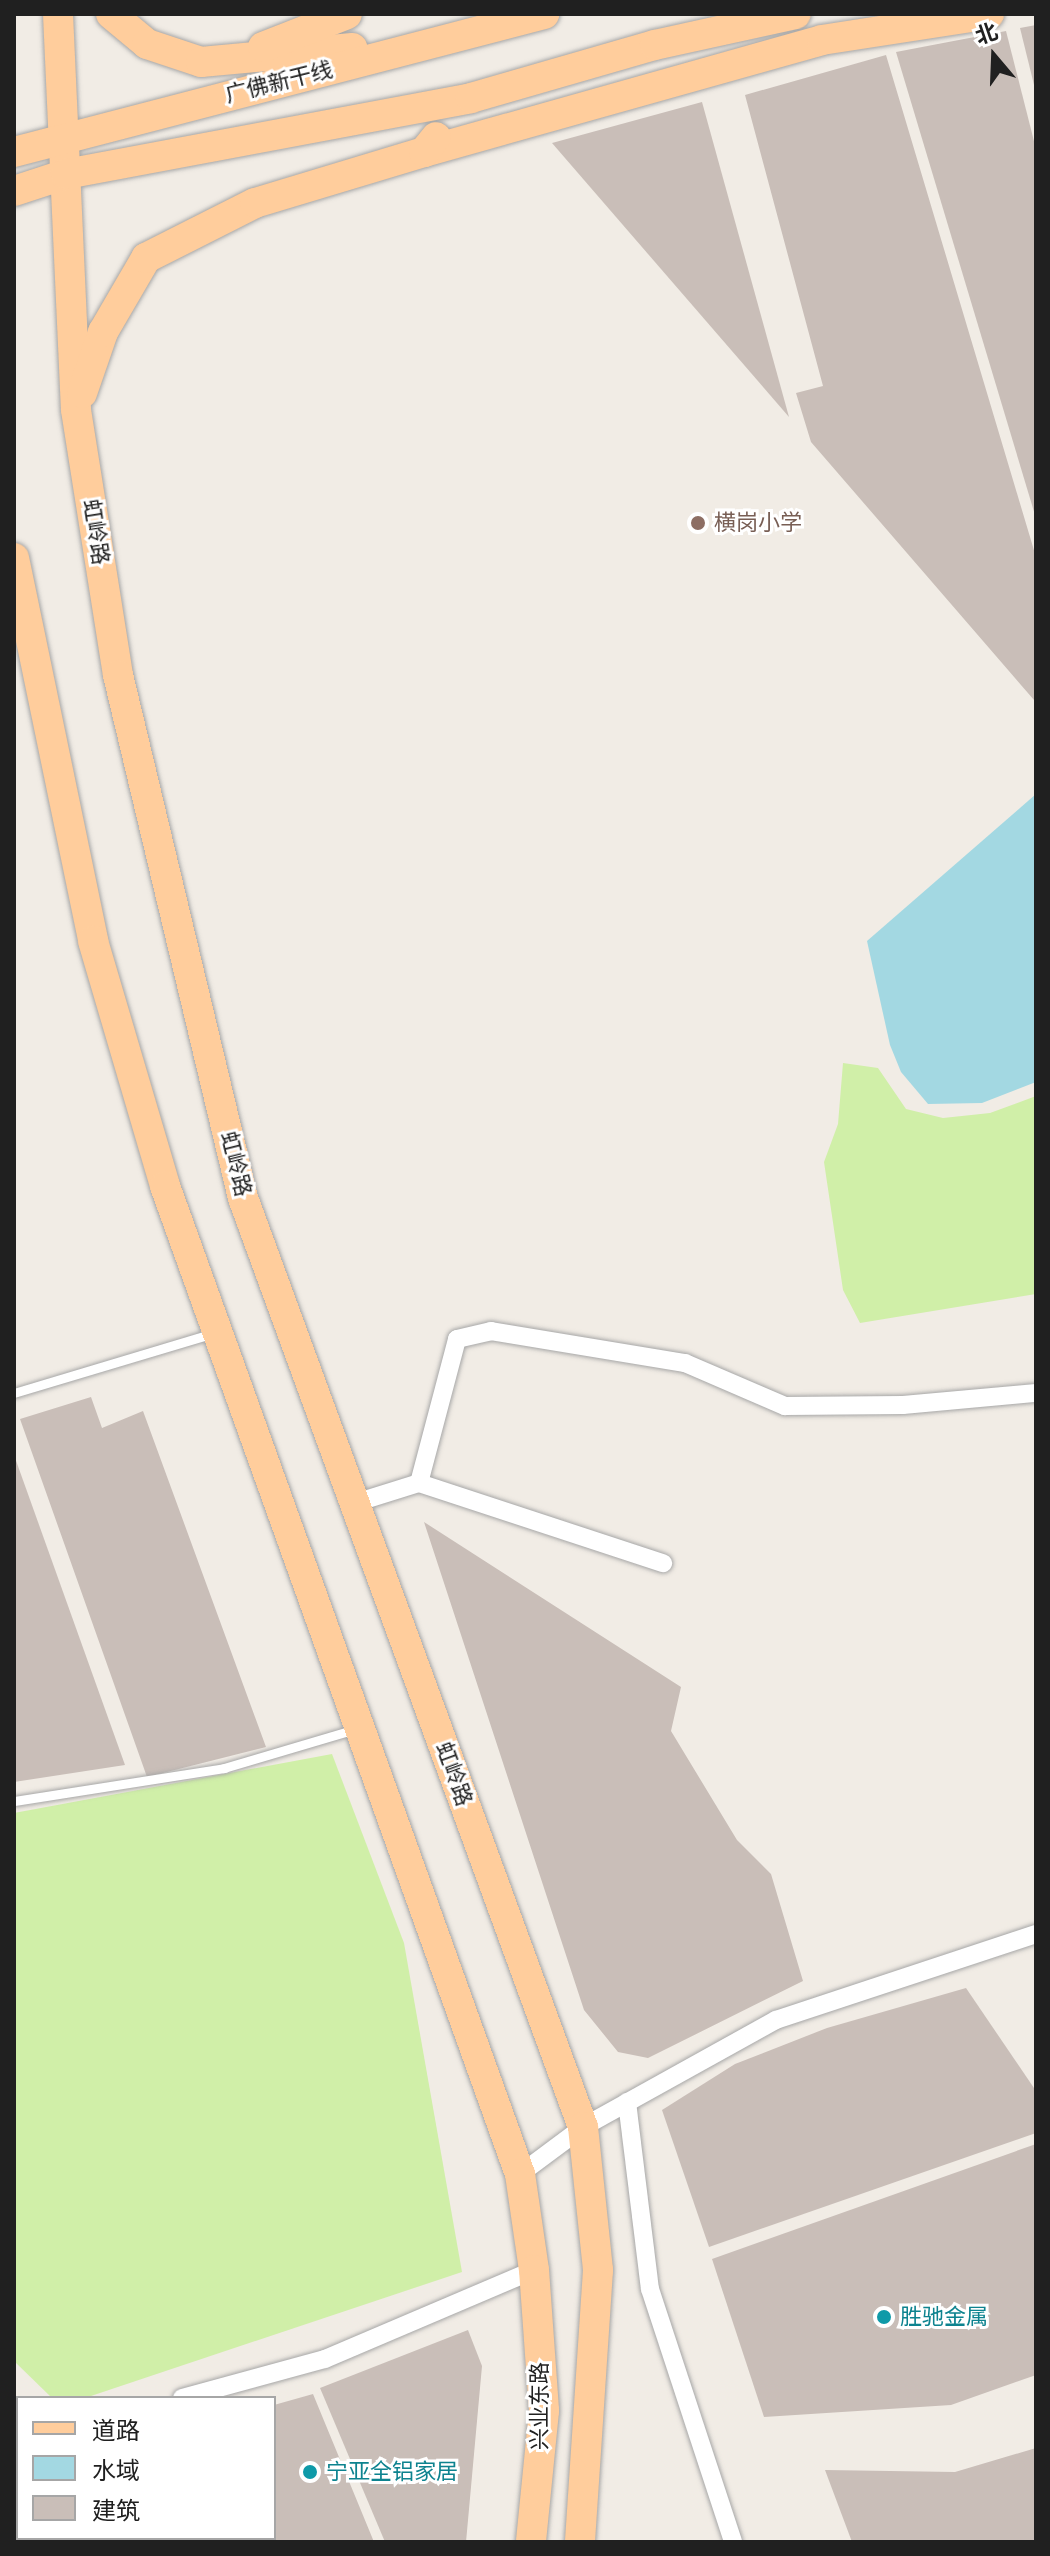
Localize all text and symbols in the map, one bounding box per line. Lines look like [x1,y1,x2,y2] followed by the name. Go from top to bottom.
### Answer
[954,16,1034,96] north arrow
[971,16,1001,50] text: 北
[222,56,336,108] street label: 广佛新干线
[78,497,114,567] street label: 虹岭路
[714,510,802,536] place label: 横岗小学
[689,514,707,532] marker: 横岗小学
[215,1129,257,1199] street label: 虹岭路
[430,1738,478,1810] street label: 虹岭路
[900,2304,988,2330] place label: 胜驰金属
[875,2308,893,2326] marker: 胜驰金属
[527,2362,553,2450] street label: 兴业东路
[16,2396,276,2540] legend
[92,2415,140,2445] text: 道路
[92,2455,140,2485] text: 水域
[326,2459,458,2485] place label: 宁亚全铝家居
[301,2463,319,2481] marker: 宁亚全铝家居
[92,2495,140,2525] text: 建筑

